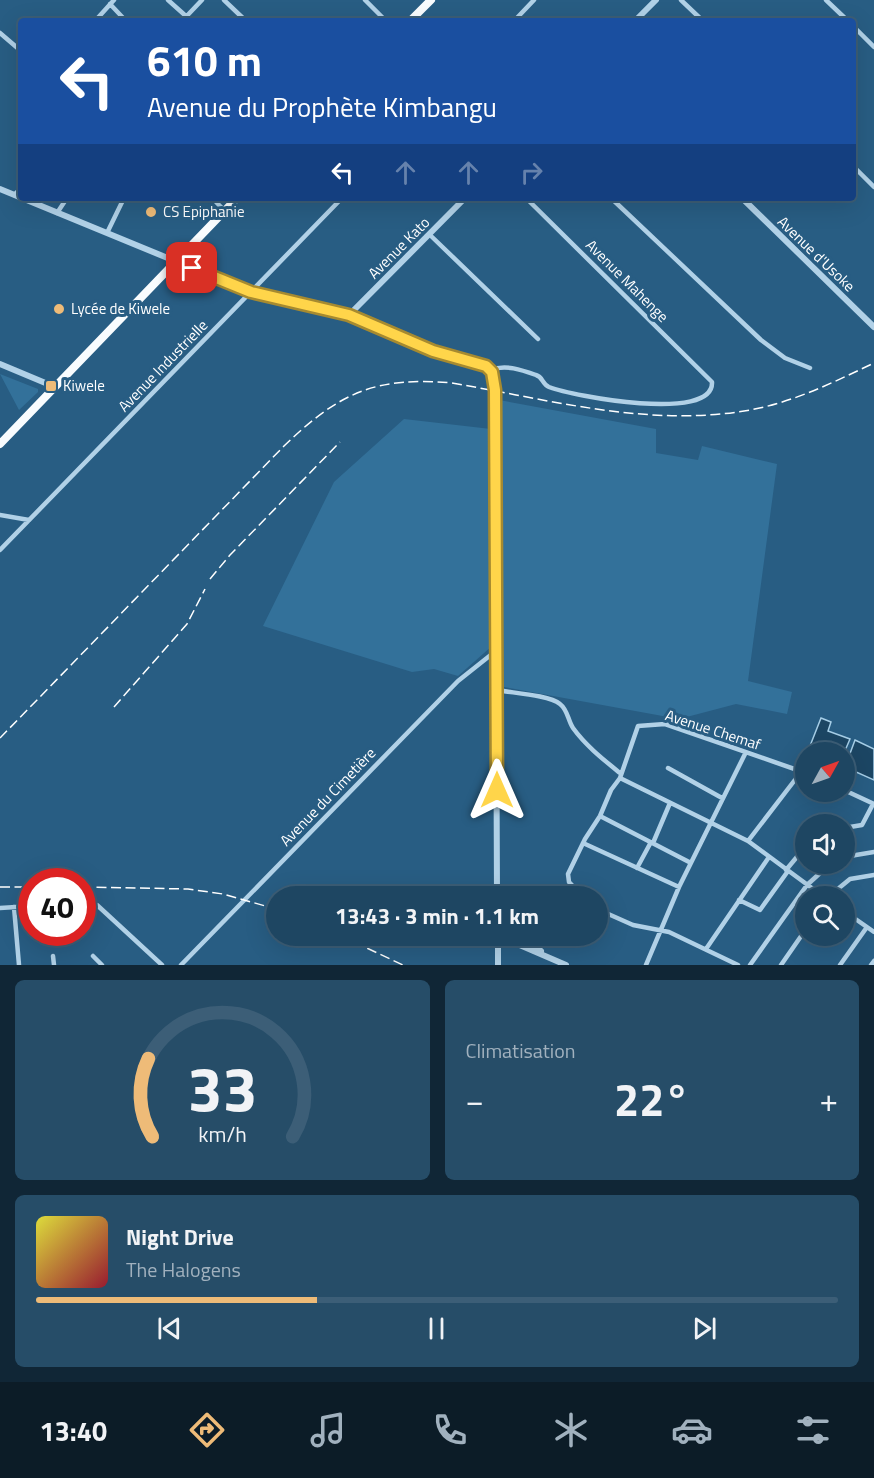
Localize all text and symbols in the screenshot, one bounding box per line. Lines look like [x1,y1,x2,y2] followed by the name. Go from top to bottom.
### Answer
[147,28,262,92] text: 610 m
[48,42,126,120] icon: left
[147,86,497,127] text: Avenue du Prophète Kimbangu
[326,156,359,189] icon: left
[389,156,422,189] icon: ahead
[452,156,485,189] icon: ahead
[515,156,548,189] icon: right
[163,200,244,223] place label: CS Epiphanie
[144,205,158,219] marker: CS Epiphanie
[362,211,435,284] street label: Avenue Kato
[772,211,860,297] street label: Avenue d'Usoke
[581,234,674,327] street label: Avenue Mahenge
[166,242,217,293] pin
[175,251,208,284] icon: arrive
[71,297,170,320] place label: Lycée de Kiwele
[52,302,66,316] marker: Lycée de Kiwele
[112,314,213,417] street label: Avenue Industrielle
[63,374,105,397] place label: Kiwele
[44,379,58,393] marker: Kiwele
[663,703,764,756] street label: Avenue Chemaf
[274,742,381,851] street label: Avenue du Cimetière
[795,742,855,802] north arrow
[795,742,855,946] map controls
[465,758,529,822] position arrow
[795,814,855,874] button: sound
[18,868,96,946] speed limit sign: 40
[795,886,855,946] button: search
[335,899,539,933] text: 13:43 · 3 min · 1.1 km
[466,1035,576,1066] text: Climatisation
[187,1040,257,1135] text: 33
[614,1065,690,1133] text: 22°
[466,1075,484,1125] text: −
[820,1075,838,1125] text: +
[198,1118,247,1150] text: km/h
[126,1220,234,1254] text: Night Drive
[126,1254,241,1285] text: The Halogens
[153,1312,186,1345] icon: previous
[420,1312,453,1345] icon: pause
[688,1312,721,1345] icon: next
[186,1409,228,1451] icon: directions
[307,1409,349,1451] icon: music
[429,1409,471,1451] icon: phone
[550,1409,592,1451] icon: climate
[671,1409,713,1451] icon: car
[792,1409,834,1451] icon: filters
[40,1410,107,1451] text: 13:40

